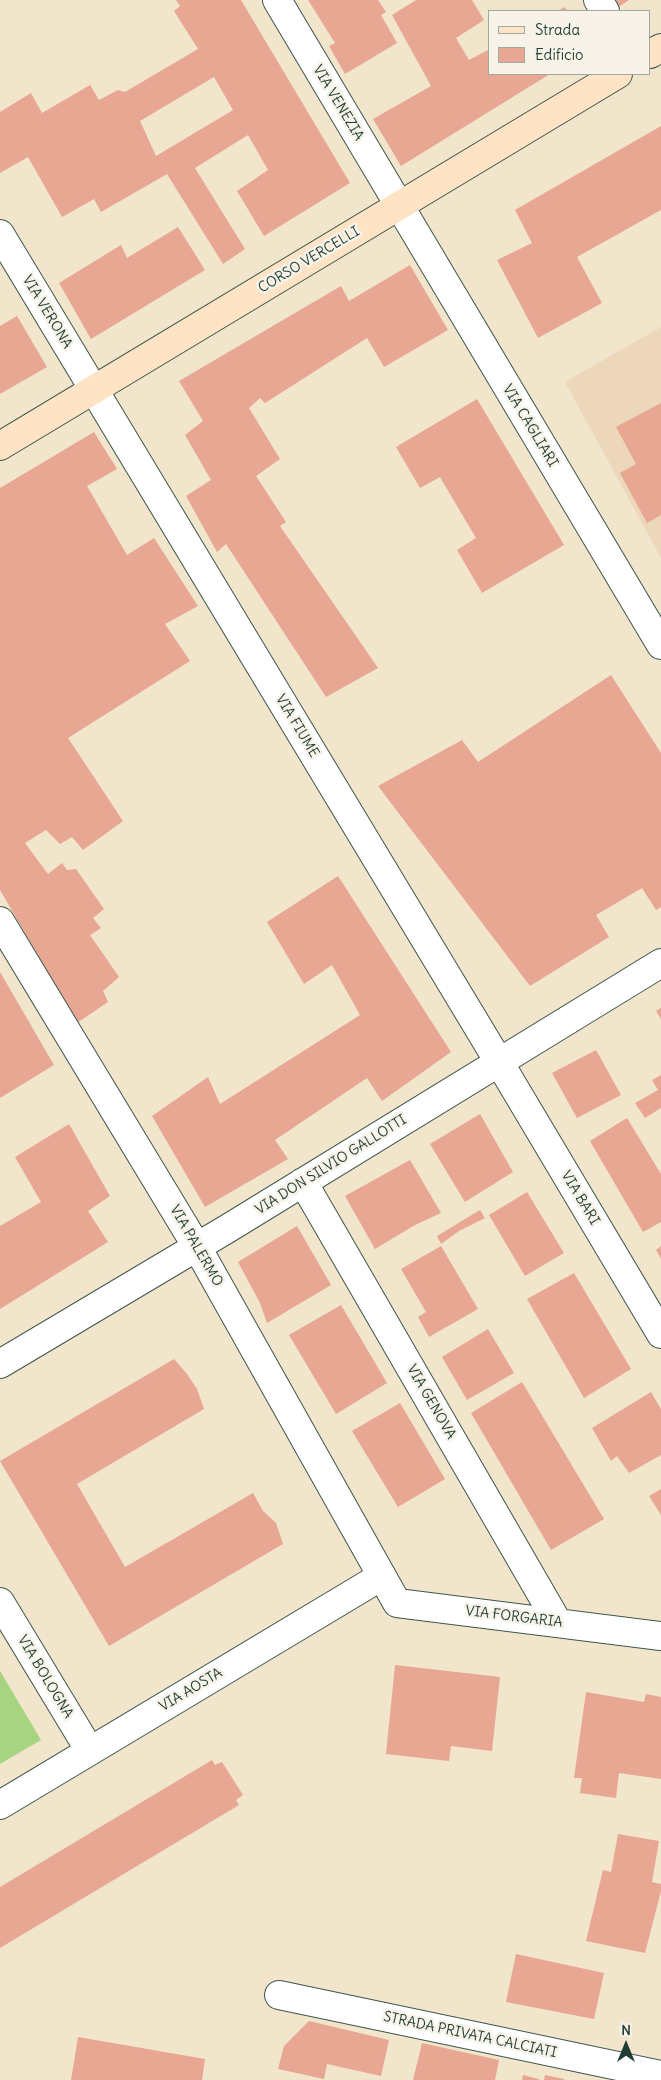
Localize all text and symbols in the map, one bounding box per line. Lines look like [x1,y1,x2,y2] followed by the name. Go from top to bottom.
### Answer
[488,10,651,75] legend
[535,20,580,39] text: Strada
[535,45,583,64] text: Edificio
[309,62,367,144] street label: VIA VENEZIA
[255,223,363,297] street label: CORSO VERCELLI
[19,272,75,352] street label: VIA VERONA
[499,382,561,470] street label: VIA CAGLIARI
[272,692,322,760] street label: VIA FIUME
[252,1111,410,1219] street label: VIA DON SILVIO GALLOTTI
[557,1168,603,1228] street label: VIA BARI
[166,1202,226,1290] street label: VIA PALERMO
[403,1362,459,1442] street label: VIA GENOVA
[464,1603,564,1631] street label: VIA FORGARIA
[14,1632,76,1722] street label: VIA BOLOGNA
[156,1665,226,1715] street label: VIA AOSTA
[382,2008,558,2062] street label: STRADA PRIVATA CALCIATI
[601,2020,651,2070] north arrow
[621,2021,631,2039] text: N

